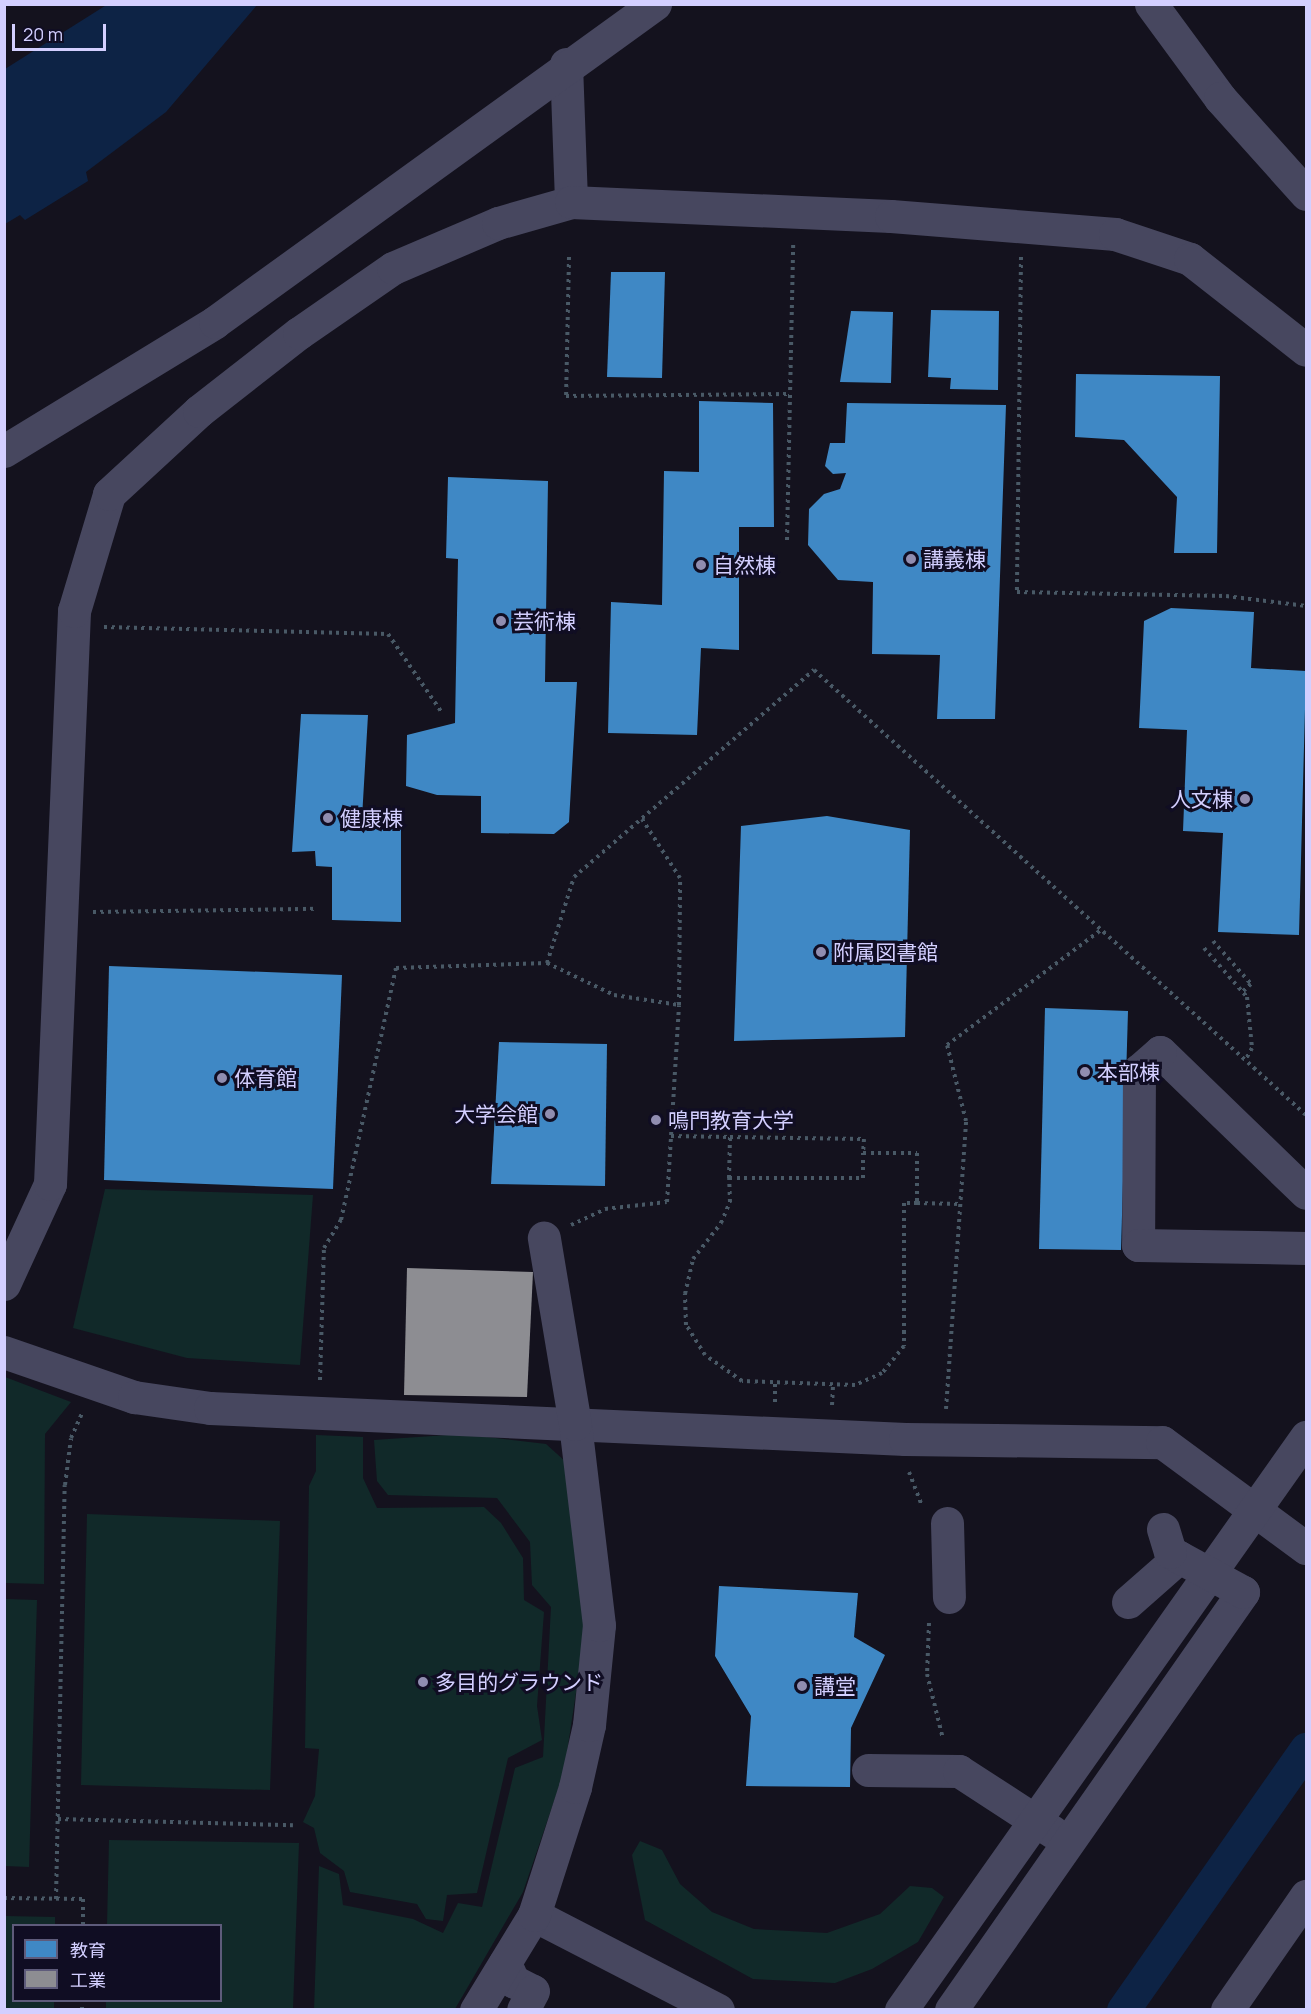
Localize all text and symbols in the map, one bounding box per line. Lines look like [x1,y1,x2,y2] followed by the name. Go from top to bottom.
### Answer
[15,12,110,50] scale bar
[23,22,63,46] text: 20 m
[923,546,986,572] place label: 講義棟
[713,552,776,578] place label: 自然棟
[904,552,918,566] marker: 講義棟
[694,558,708,572] marker: 自然棟
[513,608,576,634] place label: 芸術棟
[494,614,508,628] marker: 芸術棟
[1170,786,1233,812] place label: 人文棟
[1238,792,1252,806] marker: 人文棟
[340,805,403,831] place label: 健康棟
[321,811,335,825] marker: 健康棟
[833,939,938,965] place label: 附属図書館
[814,945,828,959] marker: 附属図書館
[1097,1059,1160,1085] place label: 本部棟
[234,1065,297,1091] place label: 体育館
[1078,1065,1092,1079] marker: 本部棟
[215,1071,229,1085] marker: 体育館
[454,1101,538,1127] place label: 大学会館
[543,1107,557,1121] marker: 大学会館
[668,1107,794,1133] place label: 鳴門教育大学
[649,1113,663,1127] marker: 鳴門教育大学
[435,1669,603,1695] place label: 多目的グラウンド
[814,1673,856,1699] place label: 講堂
[416,1675,430,1689] marker: 多目的グラウンド
[795,1679,809,1693] marker: 講堂
[12,1924,222,2002] legend
[70,1938,106,1962] text: 教育
[70,1968,106,1992] text: 工業

